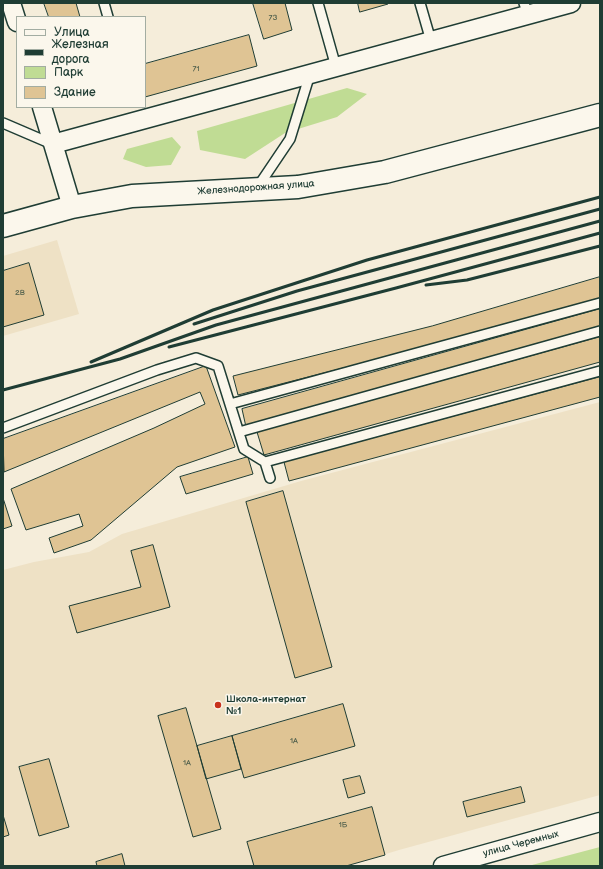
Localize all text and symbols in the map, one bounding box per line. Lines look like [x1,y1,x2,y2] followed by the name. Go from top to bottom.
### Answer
[269,13,277,23] house number: 73
[16,16,146,108] legend
[54,25,90,40] text: Улица
[52,37,109,67] text: Железная дорога
[192,64,200,74] house number: 71
[54,65,83,80] text: Парк
[54,85,96,100] text: Здание
[197,178,315,198] street label: Железнодорожная улица
[15,288,25,298] house number: 2В
[226,693,306,716] place label: Школа-интернат №1
[213,700,223,710] marker: Школа-интернат №1
[290,736,298,746] house number: 1А
[183,758,191,768] house number: 1А
[339,820,347,830] house number: 1Б
[482,828,560,860] street label: улица Черемных

